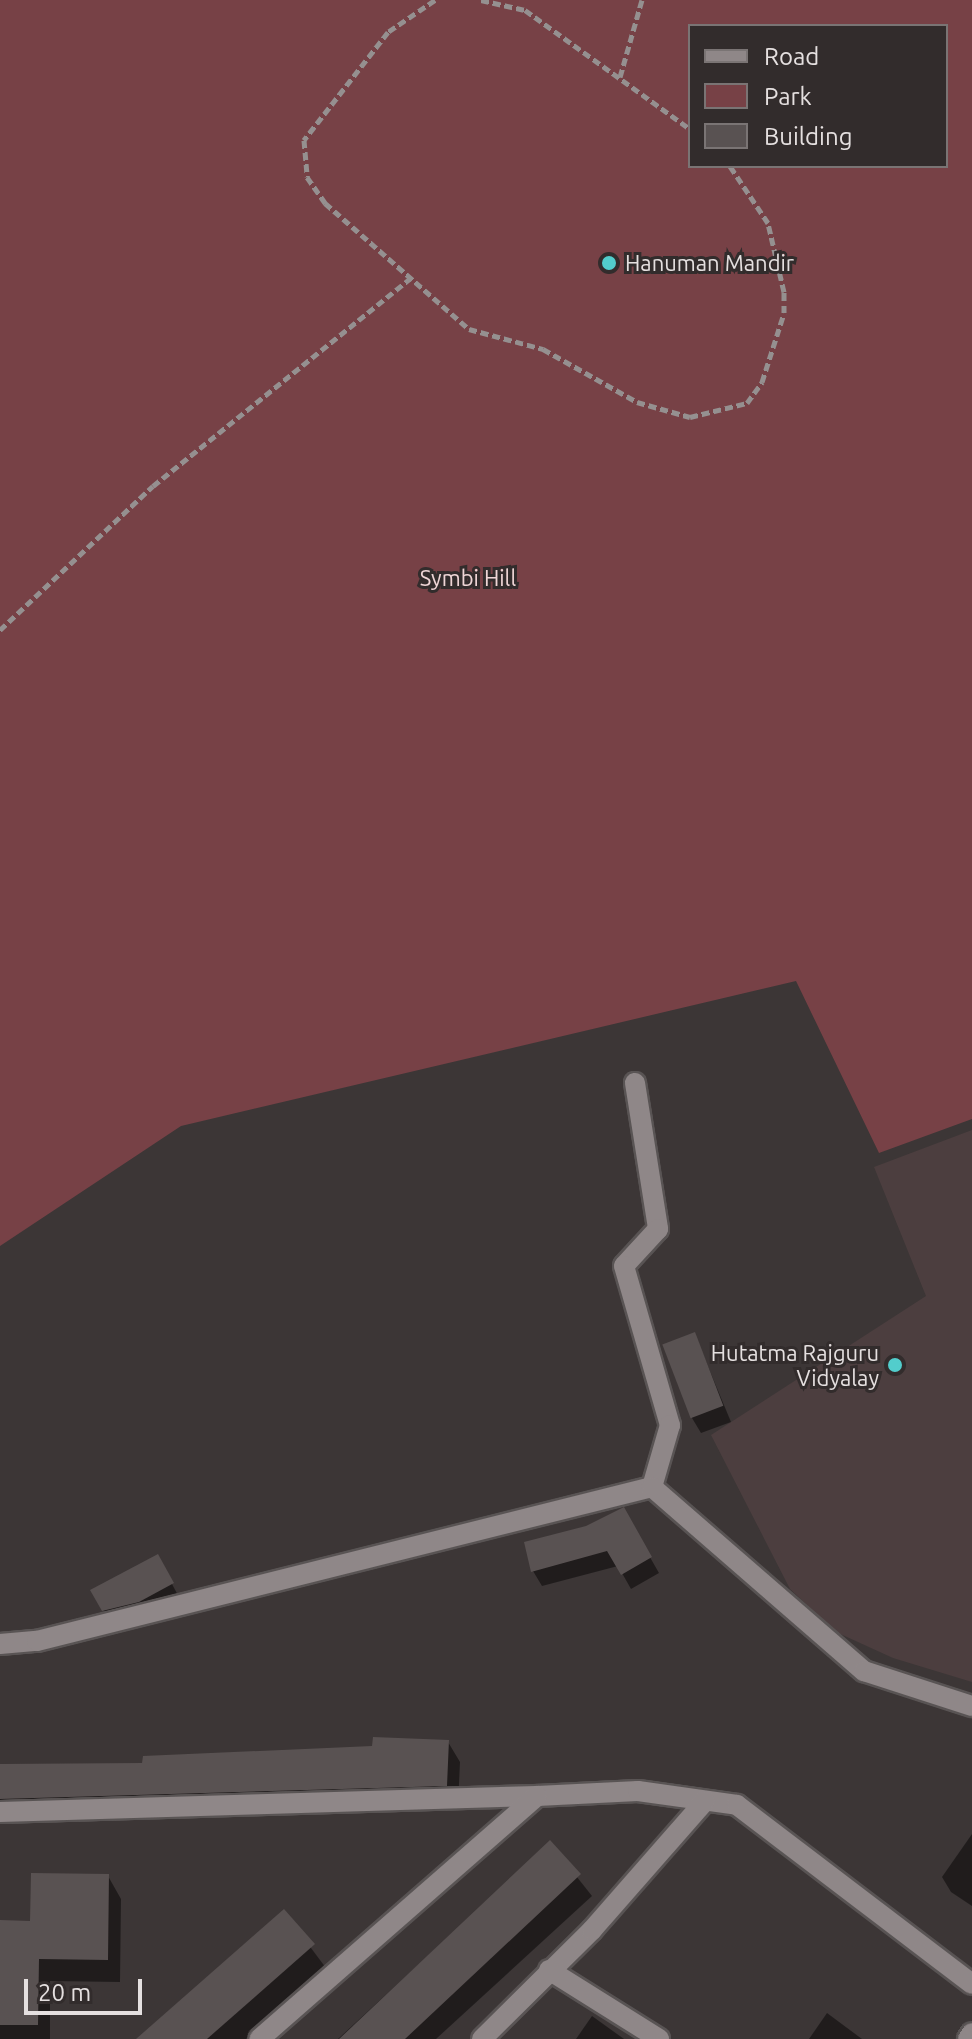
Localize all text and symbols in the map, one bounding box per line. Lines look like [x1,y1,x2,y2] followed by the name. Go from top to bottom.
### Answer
[688,24,948,168] legend
[764,43,819,70] text: Road
[764,83,812,110] text: Park
[764,123,852,150] text: Building
[625,250,794,276] place label: Hanuman Mandir
[600,254,618,272] marker: Hanuman Mandir
[420,565,516,591] park label: Symbi Hill
[711,1339,879,1390] place label: Hutatma Rajguru Vidyalay
[886,1356,904,1374] marker: Hutatma Rajguru Vidyalay
[28,1963,146,2013] scale bar
[38,1979,91,2006] text: 20 m

